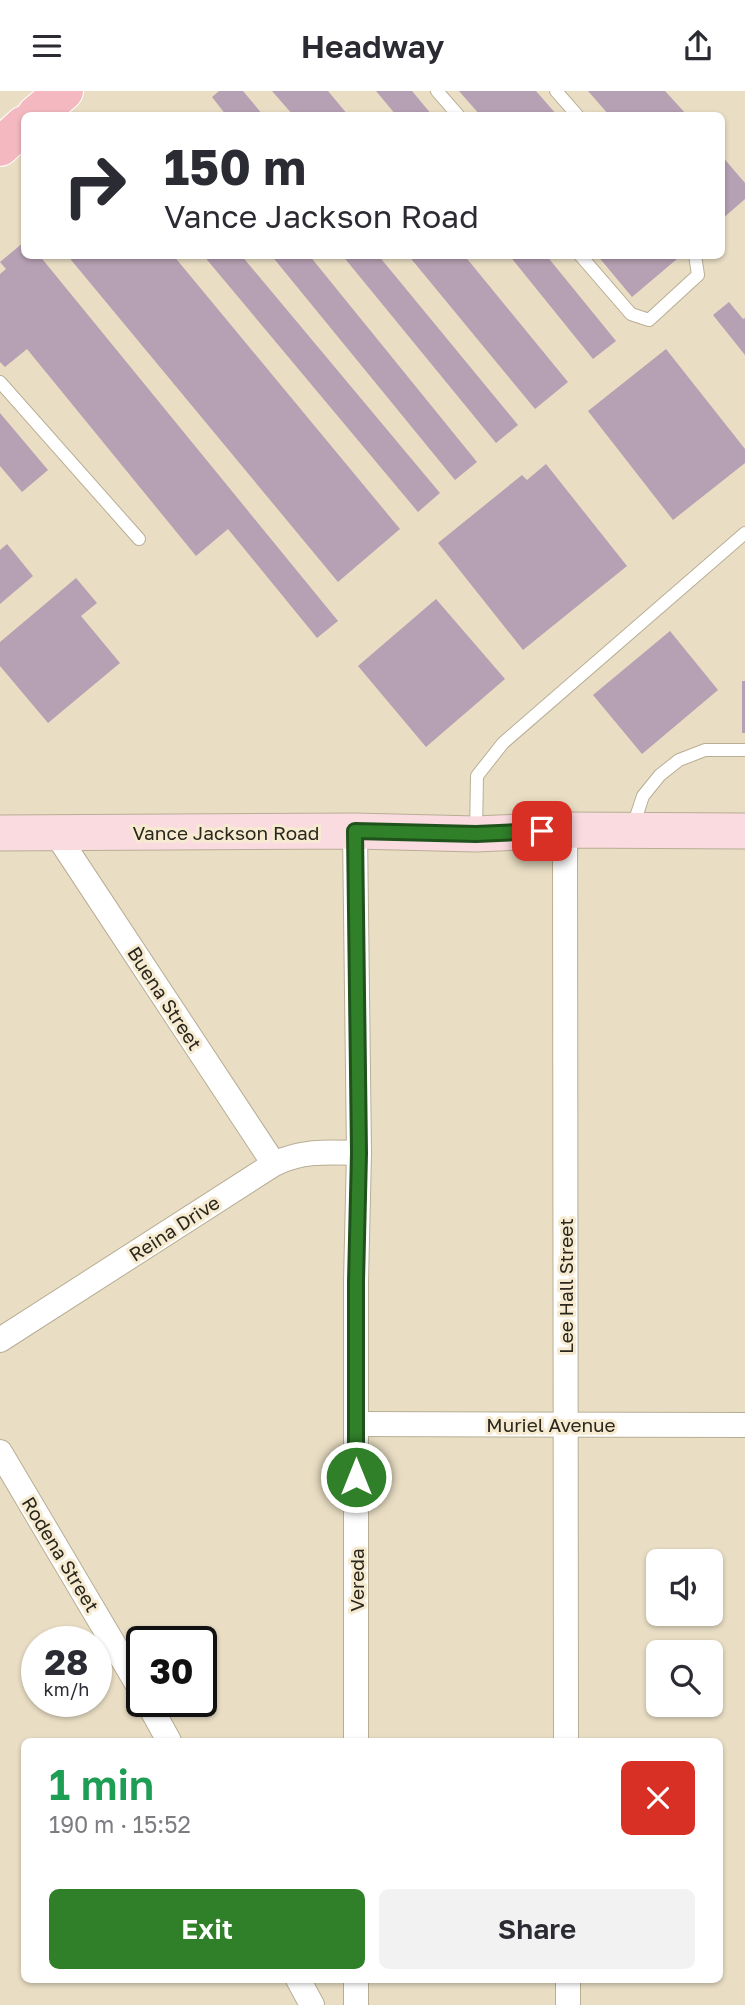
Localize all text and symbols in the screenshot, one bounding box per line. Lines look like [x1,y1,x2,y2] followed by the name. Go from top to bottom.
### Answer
[28,27,66,65] icon: menu
[301,27,444,65] text: Headway
[679,27,717,65] icon: share
[164,137,306,196] text: 150 m
[49,140,140,231] icon: right
[164,197,479,235] text: Vance Jackson Road
[512,801,572,861] pin
[523,812,561,850] icon: arrive
[133,821,319,844] street label: Vance Jackson Road
[123,942,207,1054] street label: Buena Street
[124,1190,224,1266] street label: Reina Drive
[554,1218,577,1354] street label: Lee Hall Street
[486,1413,616,1436] street label: Muriel Avenue
[319,1440,393,1514] position arrow
[18,1492,104,1616] street label: Rodena Street
[345,1548,368,1612] street label: Vereda
[646,1549,723,1717] map controls
[646,1549,723,1626] button: sound
[126,1626,217,1717] speed limit sign: 30
[646,1640,723,1717] button: search
[45,1641,88,1683] text: 28
[44,1678,89,1700] text: km/h
[49,1759,154,1809] text: 1 min
[621,1761,695,1835] button: close
[49,1810,191,1838] text: 190 m · 15:52
[49,1889,365,1969] button: Exit
[379,1889,695,1969] button: Share

